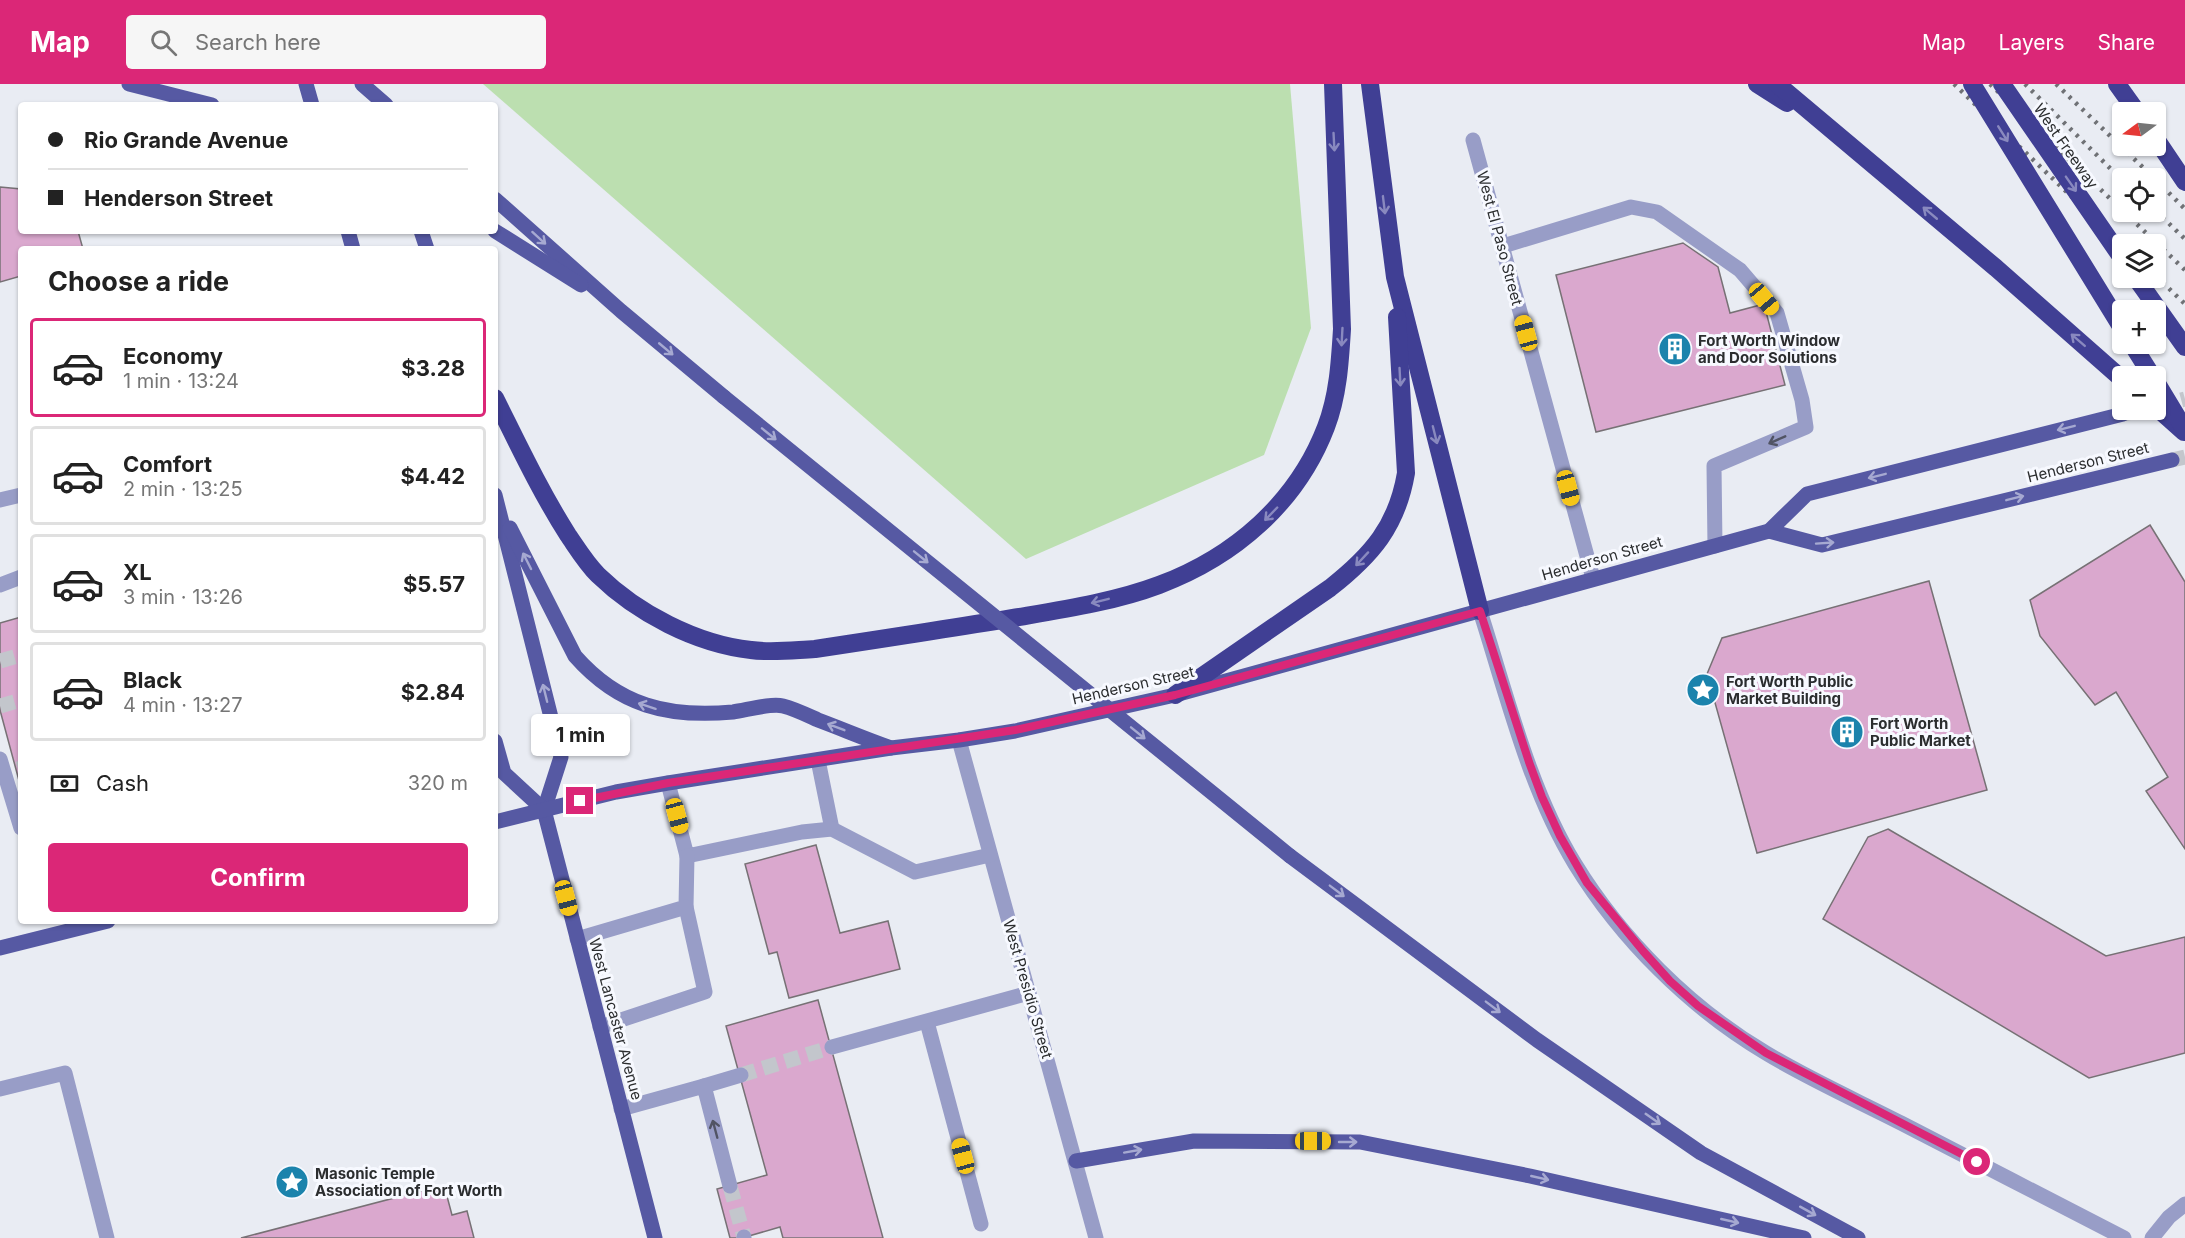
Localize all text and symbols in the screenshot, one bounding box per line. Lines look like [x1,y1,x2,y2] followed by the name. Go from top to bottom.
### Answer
[126,15,546,69] search box
[30,25,90,59] text: Map
[147,26,180,59] icon: search
[195,29,321,55] text: Search here
[1922,30,1966,55] text: Map
[1999,30,2065,55] text: Layers
[2098,30,2155,55] text: Share
[2030,100,2103,193] street label: West Freeway
[2112,102,2166,156] north arrow
[2112,102,2166,420] map controls
[1997,125,2009,142] one-way arrow
[84,127,288,153] text: Rio Grande Avenue
[1329,132,1340,152] one-way arrow
[2112,168,2166,222] button: locate
[1473,169,1527,307] street label: West El Paso Street
[2065,175,2077,191] one-way arrow
[84,185,273,211] text: Henderson Street
[1379,194,1390,214] one-way arrow
[1923,206,1938,220] one-way arrow
[531,231,547,244] one-way arrow
[2112,234,2166,288] button: layers
[48,265,229,298] text: Choose a ride
[1746,279,1782,319] car
[2112,300,2166,354] button: +
[1513,313,1539,353] car
[1336,327,1347,347] one-way arrow
[1657,331,1693,367] building icon: Fort Worth Window and Door Solutions
[1698,331,1840,367] place label: Fort Worth Window and Door Solutions
[2071,333,2086,347] one-way arrow
[51,341,105,395] icon: car
[658,342,674,355] one-way arrow
[123,343,223,369] text: Economy
[401,355,465,381] text: $3.28
[1395,366,1406,386] one-way arrow
[2112,366,2166,420] button: −
[123,369,239,393] text: 1 min · 13:24
[2057,423,2076,435] one-way arrow
[1430,425,1441,444] one-way arrow
[761,428,777,441] one-way arrow
[1769,434,1787,446] one-way arrow
[2025,438,2151,486] street label: Henderson Street
[51,449,105,503] icon: car
[123,451,212,477] text: Comfort
[400,463,465,489] text: $4.42
[1555,468,1581,508] car
[1868,471,1887,483] one-way arrow
[123,477,243,501] text: 2 min · 13:25
[2005,492,2024,504] one-way arrow
[1263,506,1278,521] one-way arrow
[1539,532,1665,584] street label: Henderson Street
[1815,537,1834,548] one-way arrow
[913,550,929,563] one-way arrow
[1355,551,1369,566] one-way arrow
[520,552,532,570] one-way arrow
[51,557,105,611] icon: car
[123,559,152,585] text: XL
[403,571,465,597] text: $5.57
[123,585,243,609] text: 3 min · 13:26
[1091,595,1110,607] one-way arrow
[1070,662,1196,708] street label: Henderson Street
[51,665,105,719] icon: car
[123,667,182,693] text: Black
[1685,672,1721,708] place icon: Fort Worth Public Market Building
[1726,672,1853,708] place label: Fort Worth Public Market Building
[401,679,465,705] text: $2.84
[538,684,550,703] one-way arrow
[123,693,243,717] text: 4 min · 13:27
[638,699,657,710] one-way arrow
[530,714,630,756] callout: 1 min
[1829,714,1865,750] building icon: Fort Worth Public Market
[1870,714,1971,750] place label: Fort Worth Public Market
[828,721,846,732] one-way arrow
[556,723,605,747] text: 1 min
[1130,726,1146,739] one-way arrow
[48,767,81,800] icon: cash
[96,770,149,796] text: Cash
[408,771,468,795] text: 320 m
[566,787,593,814] route end
[664,796,690,836] car
[48,843,468,912] button: Confirm
[553,878,579,918] car
[1328,885,1344,897] one-way arrow
[999,917,1057,1061] street label: West Presidio Street
[585,936,647,1102] street label: West Lancaster Avenue
[1485,1001,1501,1013] one-way arrow
[1644,1113,1660,1125] one-way arrow
[709,1120,720,1139] one-way arrow
[1295,1132,1331,1150] car
[950,1136,976,1176] car
[1338,1136,1358,1147] one-way arrow
[1123,1145,1143,1156] one-way arrow
[1963,1148,1990,1175] route start
[274,1164,310,1200] place icon: Masonic Temple Association of Fort Worth
[315,1164,502,1200] place label: Masonic Temple Association of Fort Worth
[1530,1172,1549,1184] one-way arrow
[1799,1205,1816,1217] one-way arrow
[1720,1216,1739,1227] one-way arrow

